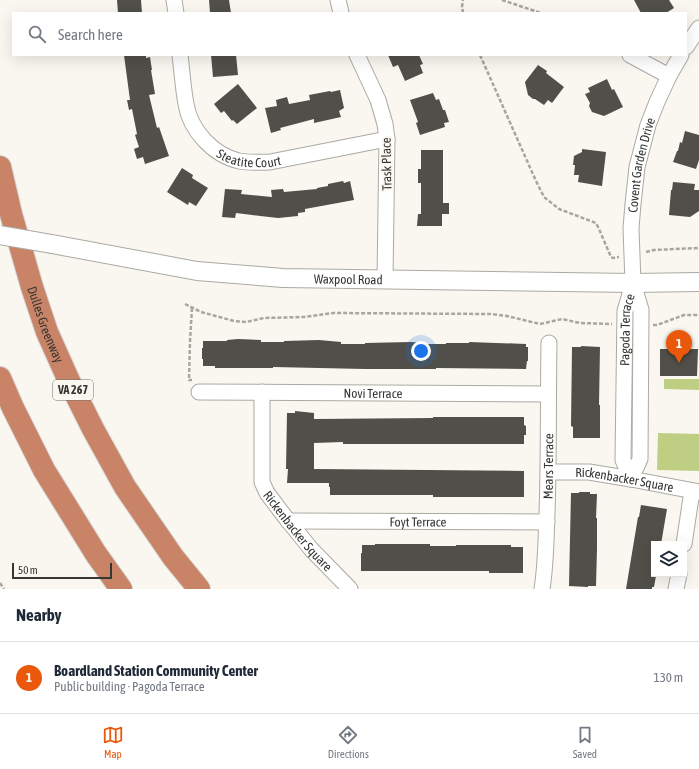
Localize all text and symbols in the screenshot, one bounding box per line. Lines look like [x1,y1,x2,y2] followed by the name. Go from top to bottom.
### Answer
[12,12,687,56] search box
[26,23,48,45] icon: search
[58,26,123,43] text: Search here
[625,115,658,213] street label: Covent Garden Drive
[379,137,394,191] street label: Trask Place
[214,146,282,170] street label: Steatite Court
[314,271,383,287] street label: Waxpool Road
[24,284,67,366] street label: Dulles Greenway
[617,292,638,366] street label: Pagoda Terrace
[666,330,692,363] pin: 1
[411,341,431,361] your location
[53,380,93,400] road number: VA 267
[344,386,403,401] street label: Novi Terrace
[540,433,556,499] street label: Mears Terrace
[575,465,675,495] street label: Rickenbacker Square
[260,488,335,574] street label: Rickenbacker Square
[390,514,447,530] street label: Foyt Terrace
[651,541,687,577] map controls
[651,541,687,577] button: layers
[12,561,112,580] scale bar
[18,564,38,576] text: 50 m
[16,605,62,625] text: Nearby
[54,662,258,679] text: Boardland Station Community Center
[26,670,32,685] text: 1
[654,670,683,685] text: 130 m
[54,679,205,694] text: Public building · Pagoda Terrace
[102,724,124,760] tab: Map
[328,724,369,760] tab: Directions
[573,724,597,760] tab: Saved

